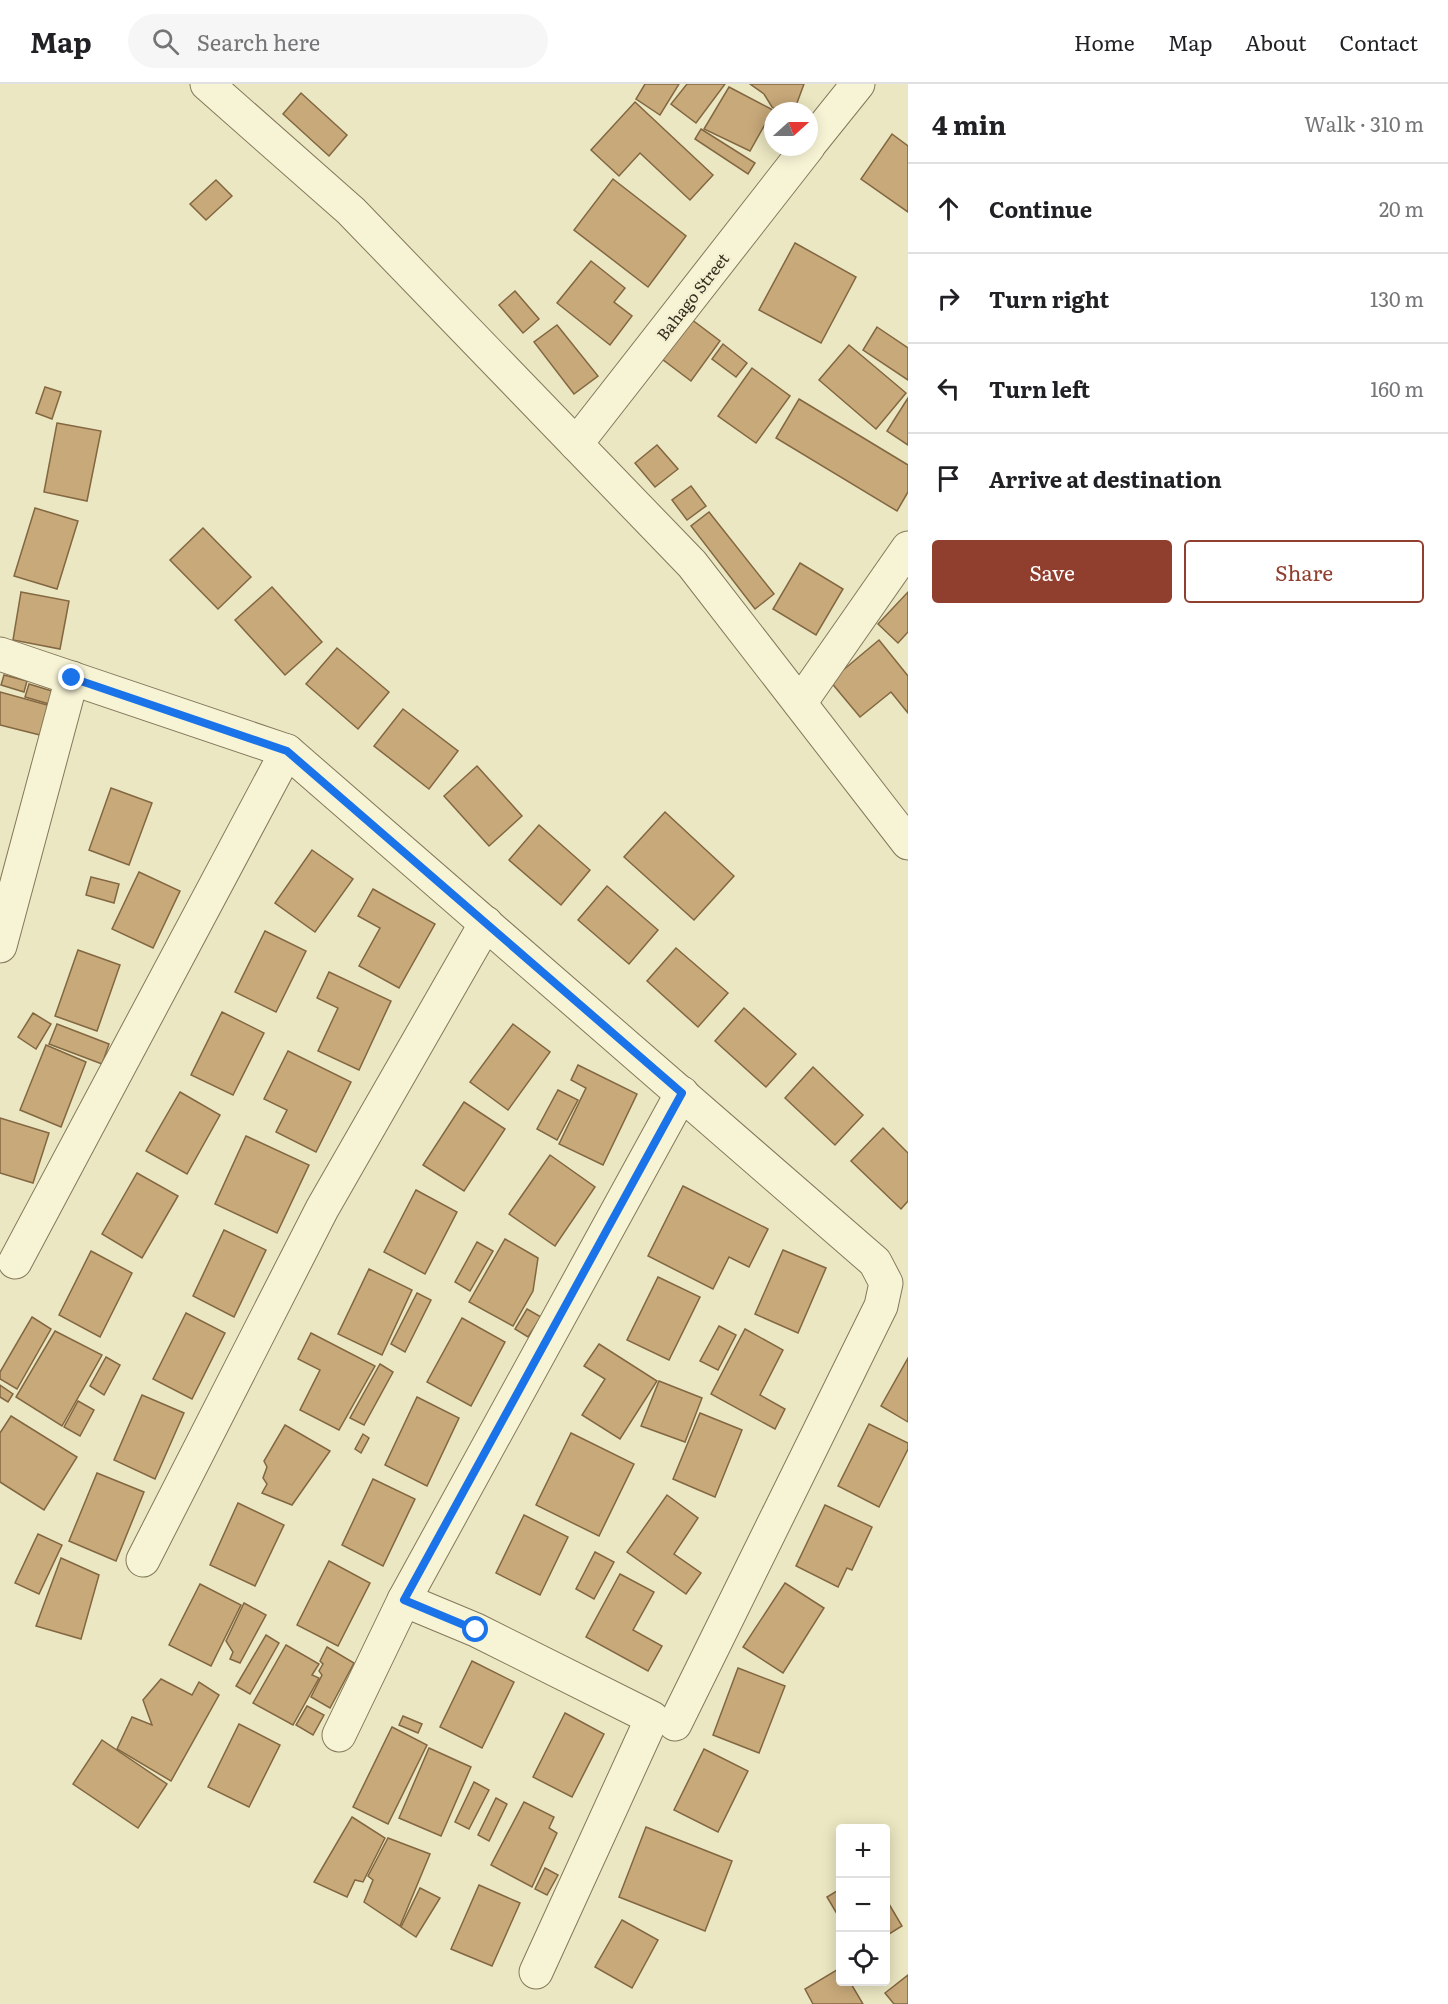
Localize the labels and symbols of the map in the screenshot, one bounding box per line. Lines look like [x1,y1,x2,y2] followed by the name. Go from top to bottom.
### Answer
[764,102,818,156] north arrow
[650,247,734,345] street label: Bahago Street
[58,664,84,690] route end
[462,1616,488,1642] route start

